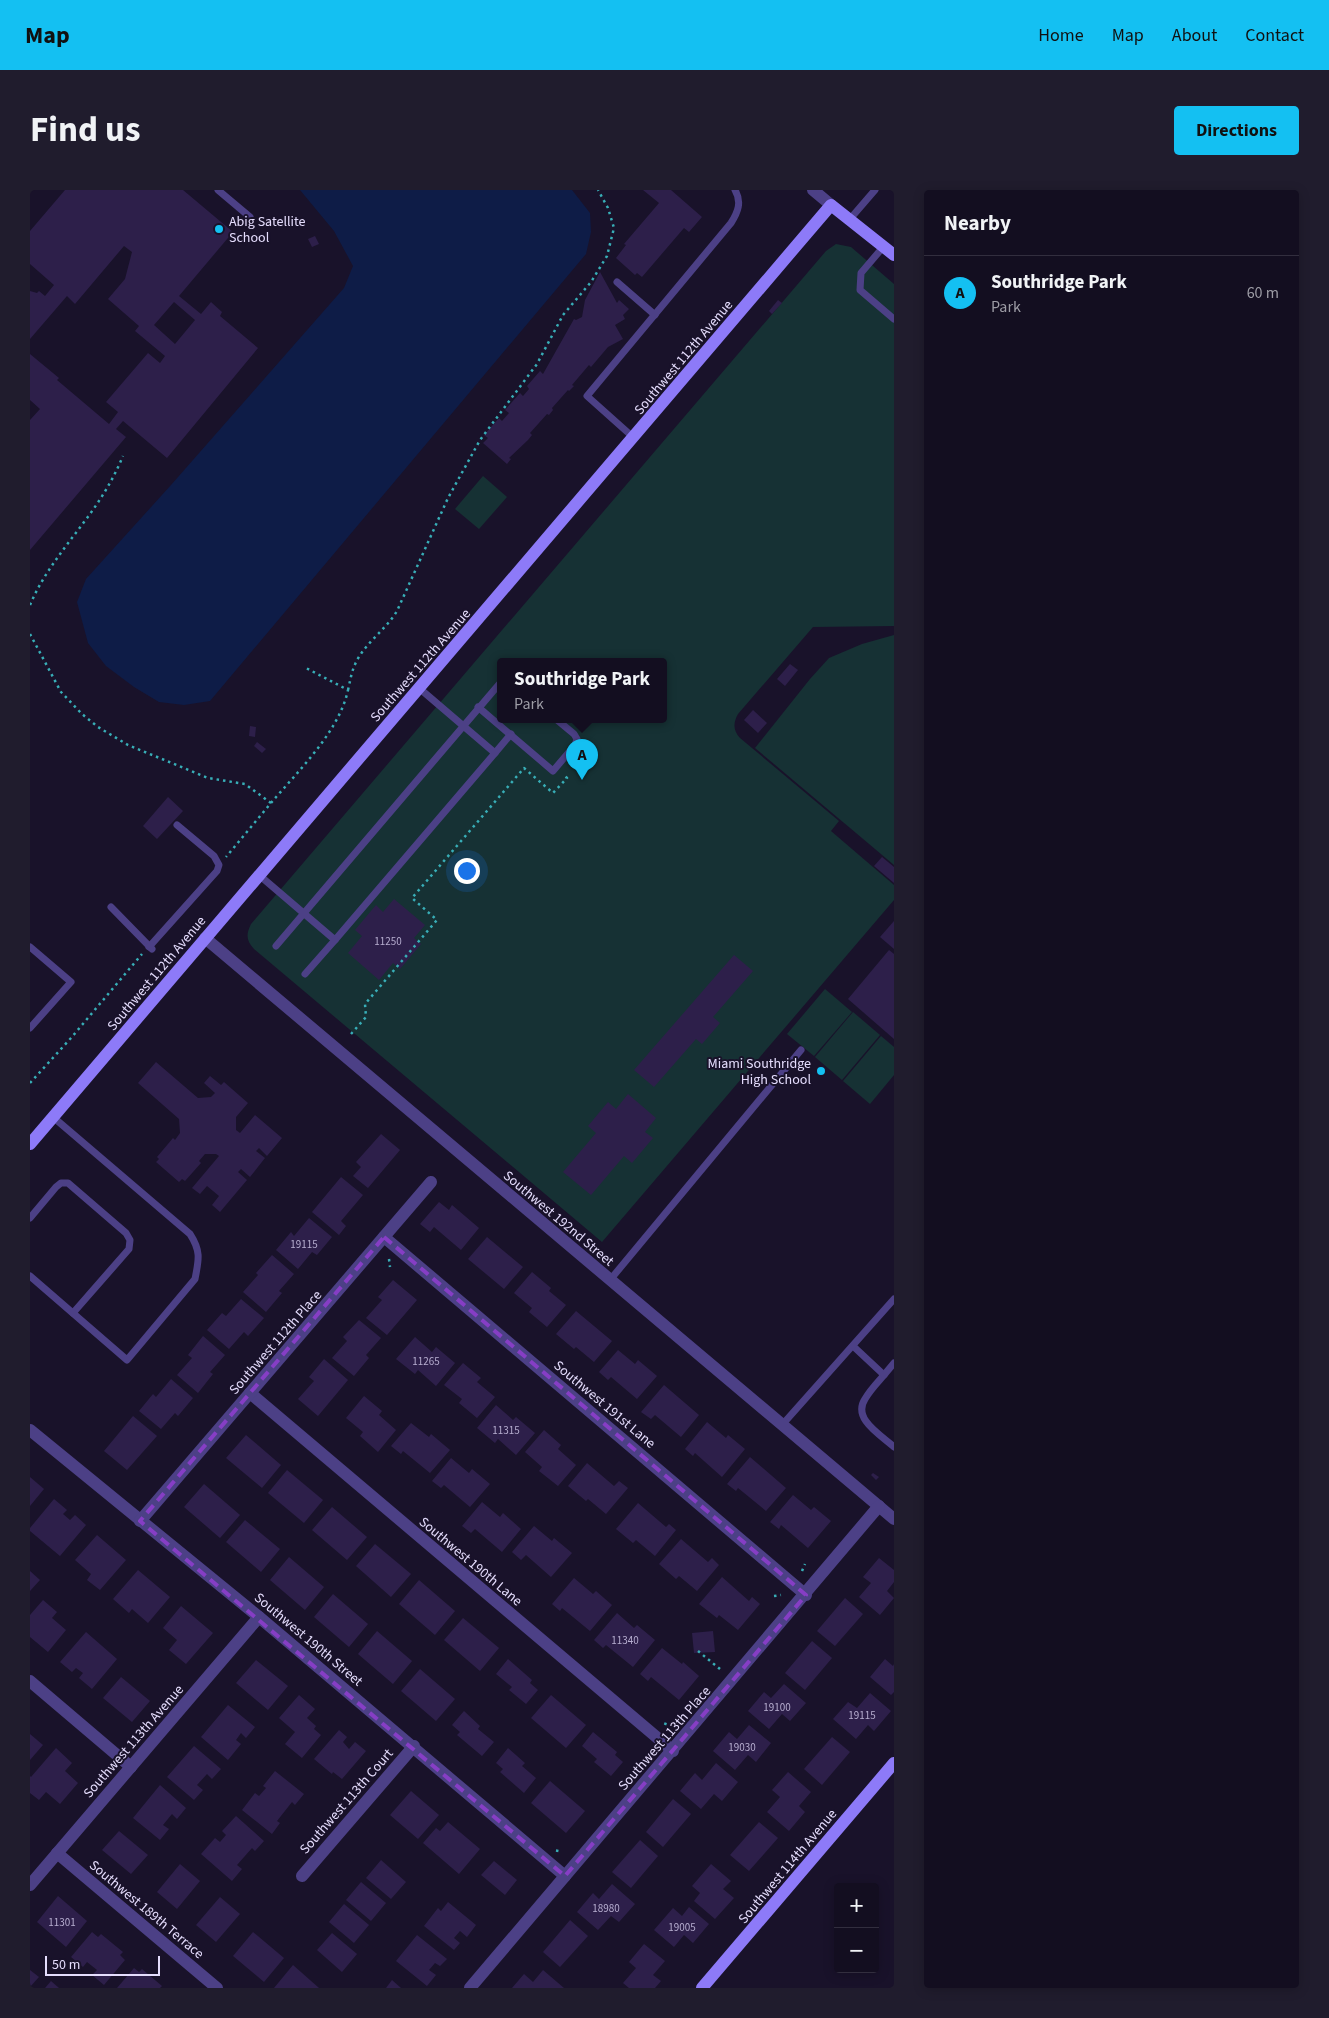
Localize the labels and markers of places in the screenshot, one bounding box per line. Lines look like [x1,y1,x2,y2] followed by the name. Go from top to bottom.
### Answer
[229,212,306,248] place label: Abig Satellite School
[213,223,225,235] marker: Abig Satellite School
[566,739,598,780] pin: A
[708,1054,811,1090] place label: Miami Southridge High School
[815,1065,827,1077] marker: Miami Southridge High School

